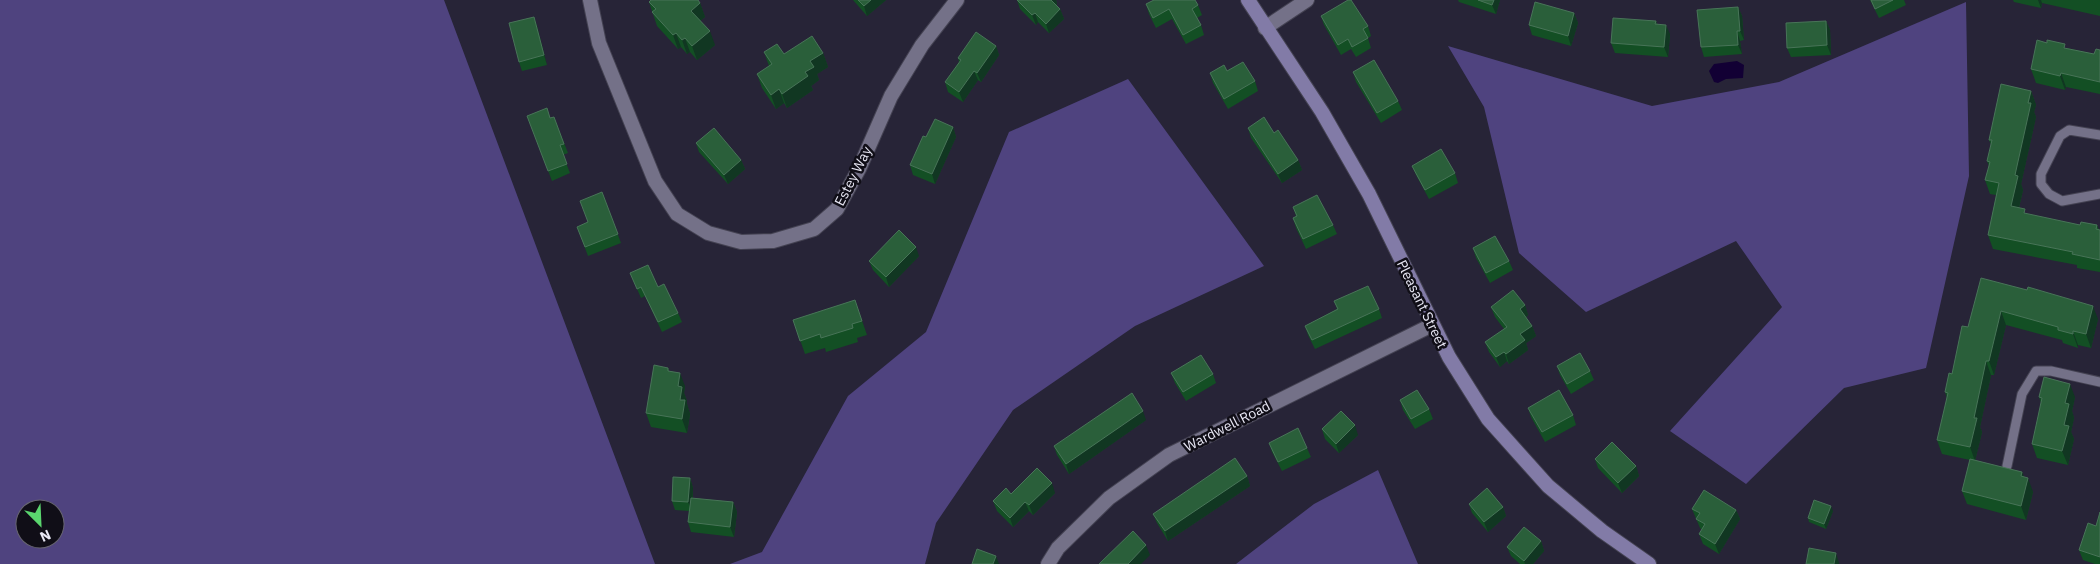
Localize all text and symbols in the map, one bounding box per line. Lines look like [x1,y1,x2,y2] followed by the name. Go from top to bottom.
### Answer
[830,143,876,209] street label: Estey Way
[1393,257,1451,351] street label: Pleasant Street
[1181,397,1273,455] street label: Wardwell Road
[15,499,65,549] north arrow
[37,526,54,546] text: N

